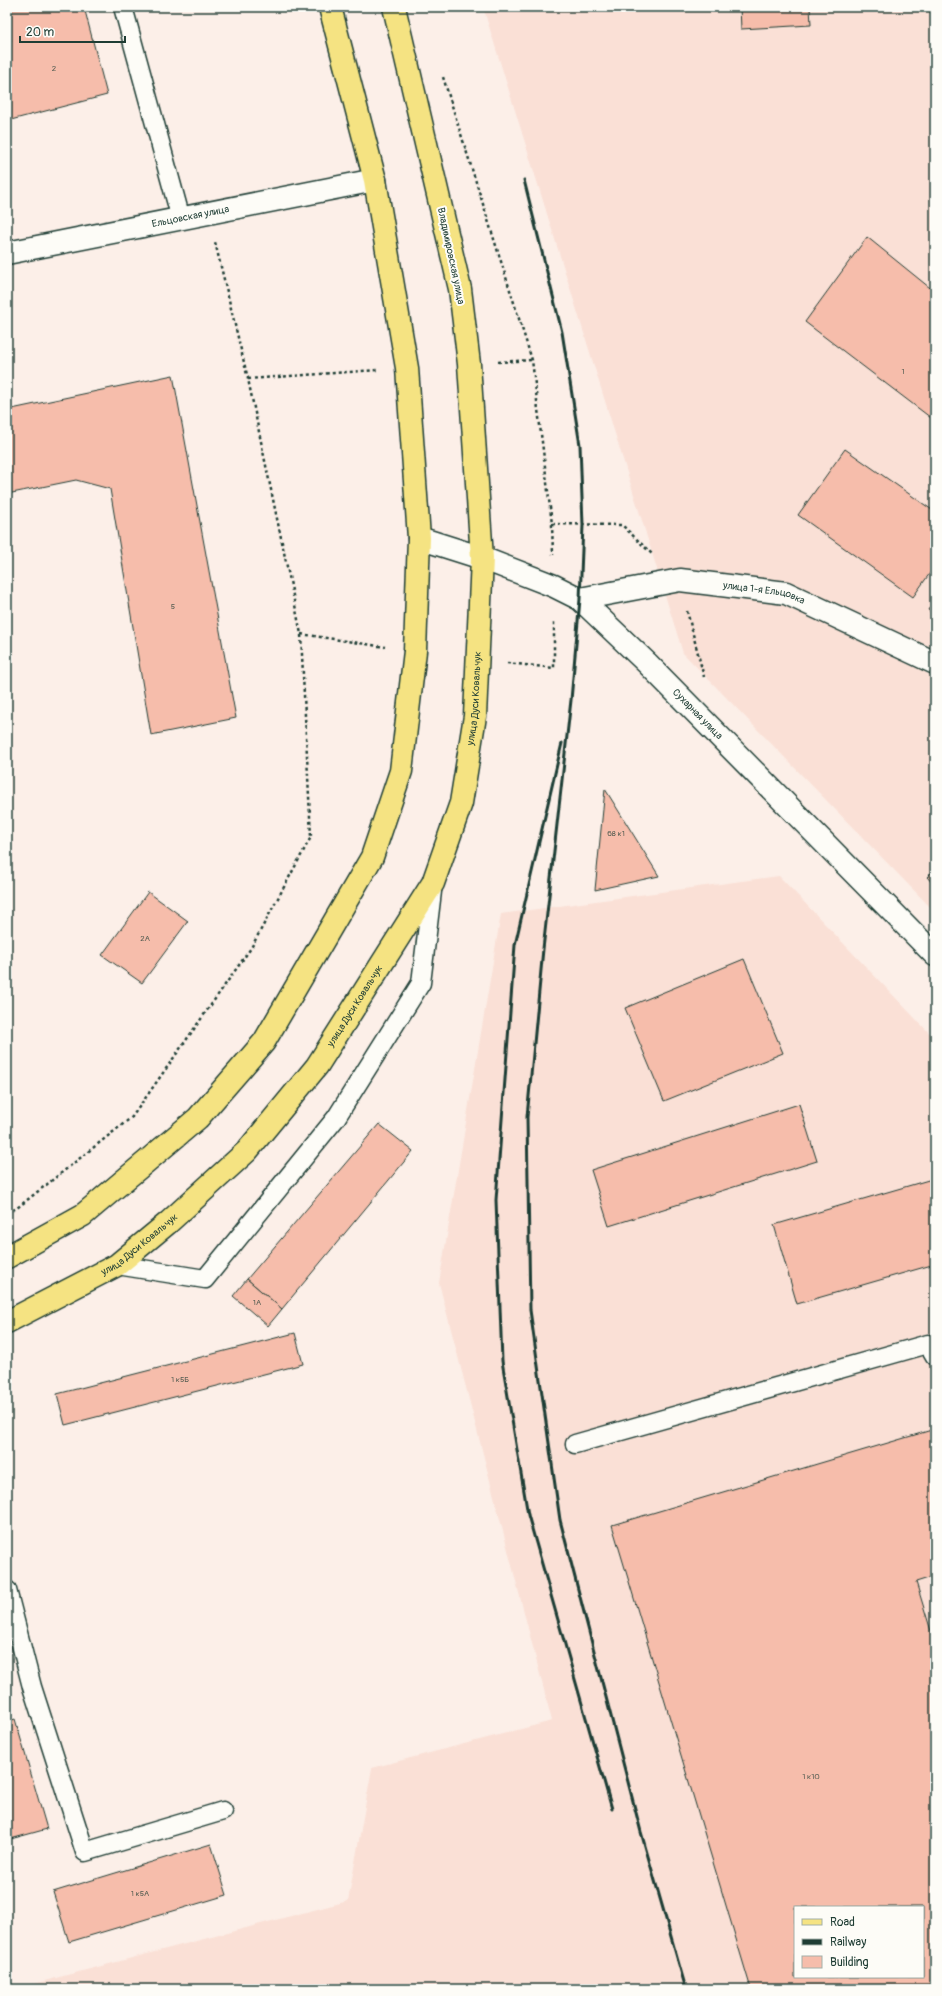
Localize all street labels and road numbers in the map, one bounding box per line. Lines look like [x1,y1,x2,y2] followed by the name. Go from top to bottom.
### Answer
[151,203,230,230] street label: Ельцовская улица
[435,206,467,306] street label: Владимировская улица
[721,579,807,607] street label: улица 1-я Ельцовка
[464,651,484,747] street label: улица Дуси Ковальчук
[670,686,725,742] street label: Сухарная улица
[324,963,385,1050] street label: улица Дуси Ковальчук
[98,1211,180,1279] street label: улица Дуси Ковальчук

